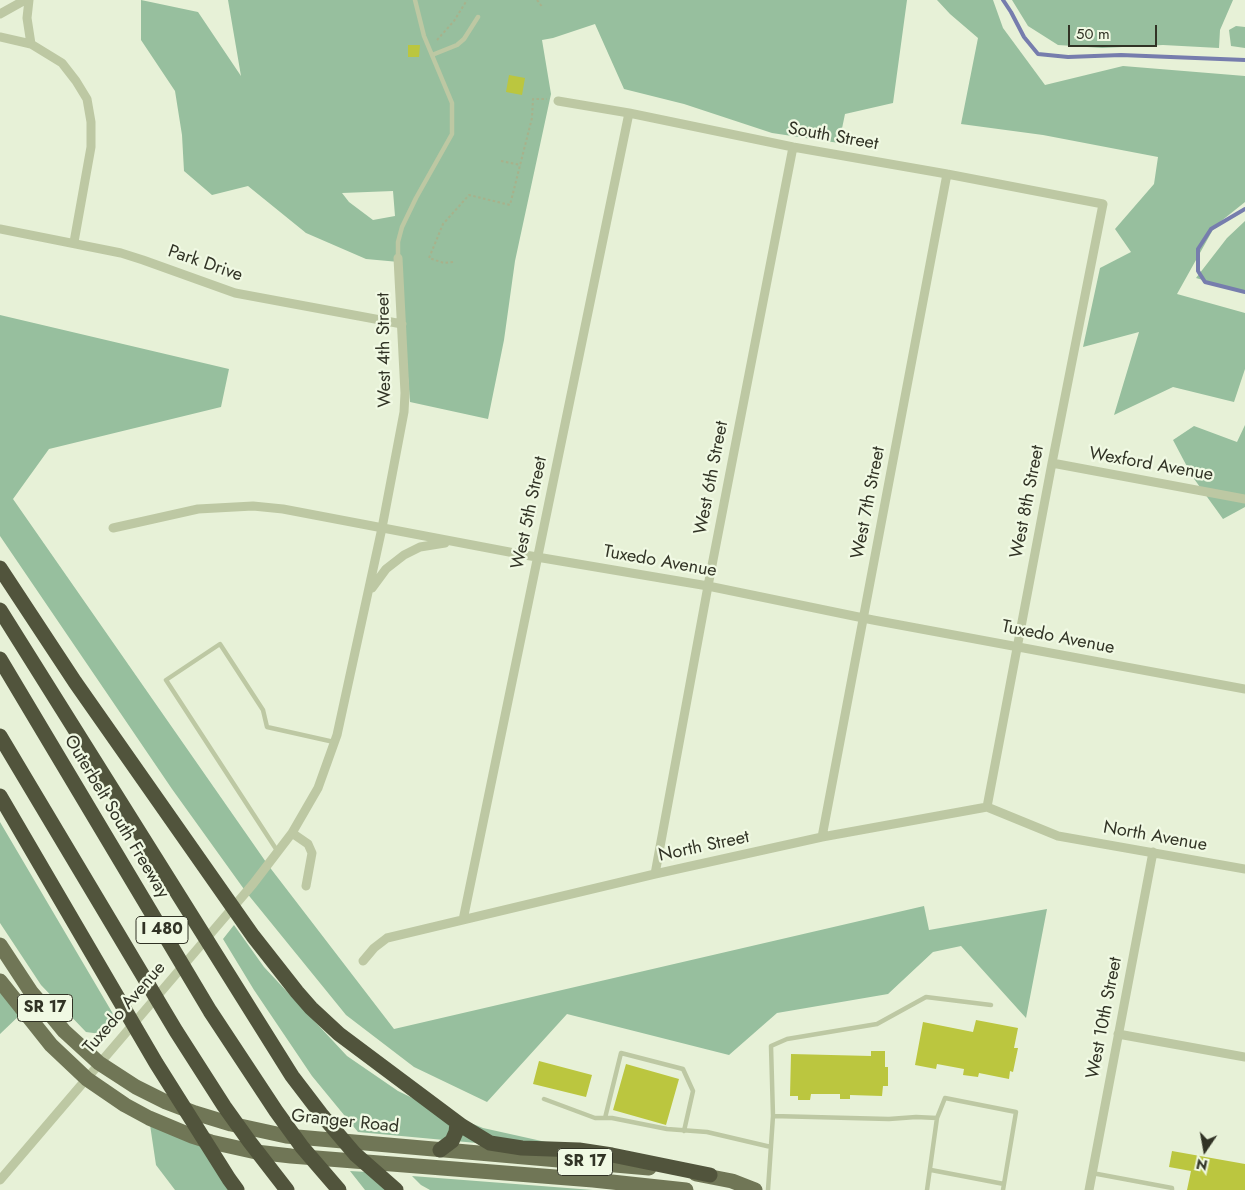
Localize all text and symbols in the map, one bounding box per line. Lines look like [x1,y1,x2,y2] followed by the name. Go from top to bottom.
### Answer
[1070,15,1159,47] scale bar
[1076,23,1110,45] text: 50 m
[786,118,880,156] street label: South Street
[165,241,245,287] street label: Park Drive
[373,292,397,408] street label: West 4th Street
[690,419,734,537] street label: West 6th Street
[1087,443,1215,487] street label: Wexford Avenue
[1006,444,1050,560] street label: West 8th Street
[848,445,890,561] street label: West 7th Street
[507,455,553,571] street label: West 5th Street
[602,541,718,583] street label: Tuxedo Avenue
[1000,616,1116,660] street label: Tuxedo Avenue
[59,731,173,903] street label: Outerbelt South Freeway
[1101,817,1209,857] street label: North Avenue
[657,827,751,867] street label: North Street
[136,916,188,944] road number: I 480
[1083,955,1127,1081] street label: West 10th Street
[79,958,171,1058] street label: Tuxedo Avenue
[18,994,72,1021] road number: SR 17
[290,1106,400,1138] street label: Granger Road
[1180,1125,1230,1175] north arrow
[558,1148,612,1176] road number: SR 17
[1194,1154,1209,1176] text: N

